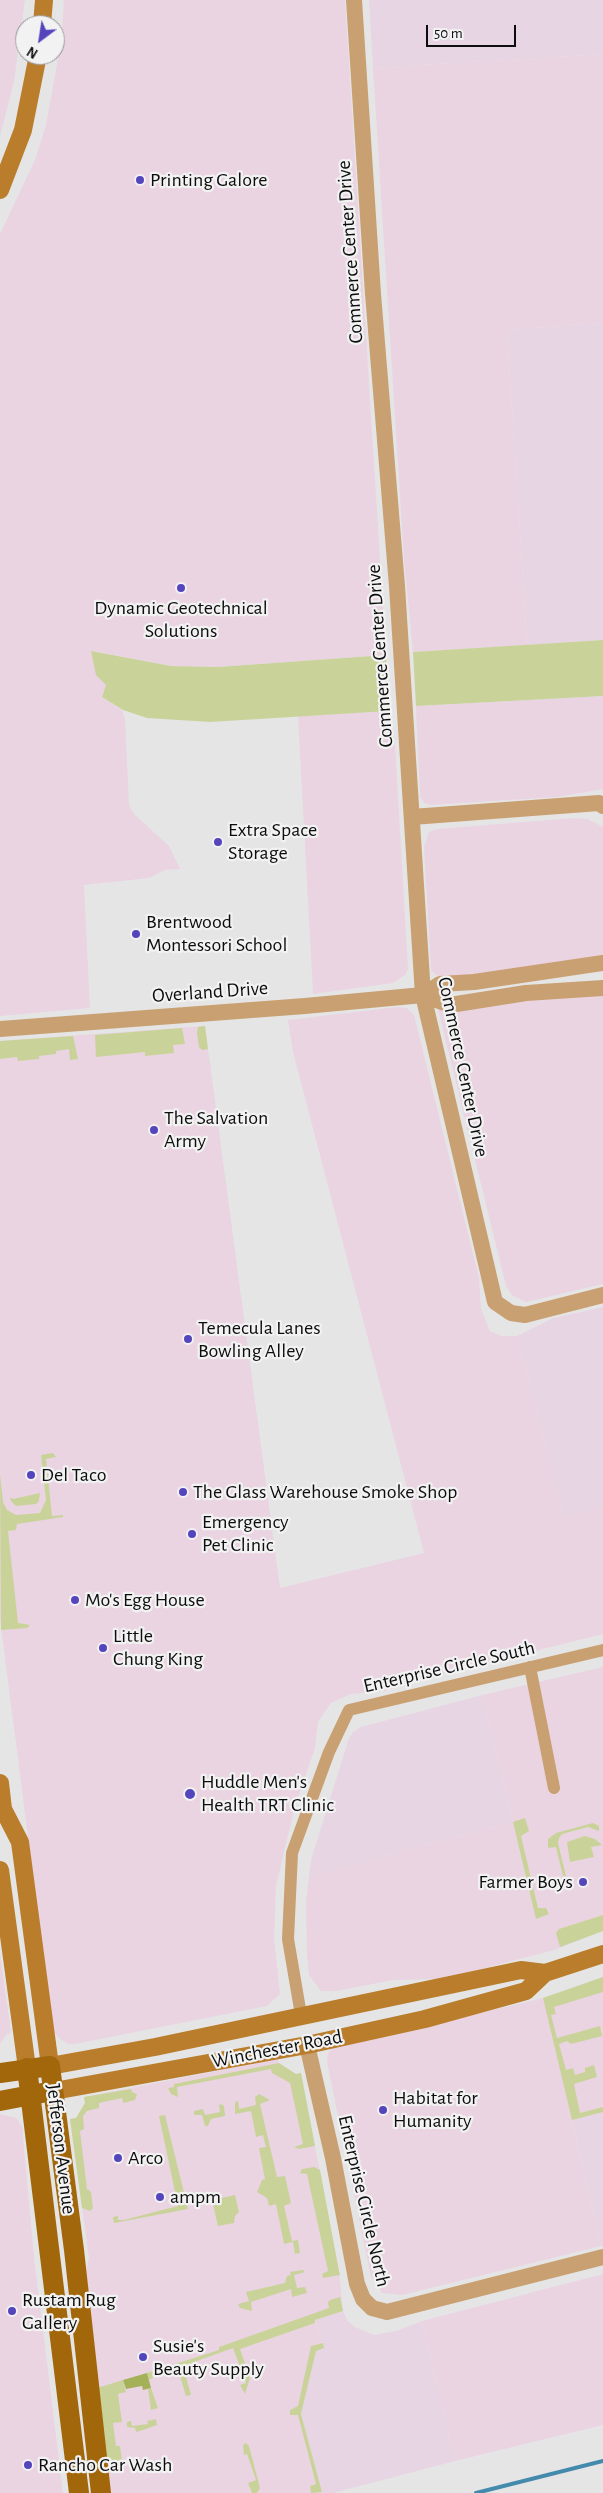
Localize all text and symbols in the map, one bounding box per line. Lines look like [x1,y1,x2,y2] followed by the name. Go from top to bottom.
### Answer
[15,15,65,65] north arrow
[428,15,518,47] scale bar
[434,26,463,41] text: 50 m
[25,43,41,61] text: N
[332,160,368,344] street label: Commerce Center Drive
[150,168,268,192] place label: Printing Galore
[134,174,146,186] marker: Printing Galore
[362,564,398,748] street label: Commerce Center Drive
[175,582,187,594] marker: Dynamic Geotechnical Solutions
[94,596,268,643] place label: Dynamic Geotechnical Solutions
[228,818,317,865] place label: Extra Space Storage
[212,836,224,848] marker: Extra Space Storage
[146,910,287,957] place label: Brentwood Montessori School
[130,928,142,940] marker: Brentwood Montessori School
[432,975,494,1159] street label: Commerce Center Drive
[151,976,269,1008] street label: Overland Drive
[164,1106,268,1153] place label: The Salvation Army
[148,1124,160,1136] marker: The Salvation Army
[198,1316,321,1363] place label: Temecula Lanes Bowling Alley
[182,1333,194,1345] marker: Temecula Lanes Bowling Alley
[41,1463,107,1487] place label: Del Taco
[25,1469,37,1481] marker: Del Taco
[193,1480,457,1504] place label: The Glass Warehouse Smoke Shop
[177,1486,189,1498] marker: The Glass Warehouse Smoke Shop
[202,1510,289,1557] place label: Emergency Pet Clinic
[186,1528,198,1540] marker: Emergency Pet Clinic
[85,1588,205,1612] place label: Mo's Egg House
[69,1594,81,1606] marker: Mo's Egg House
[113,1624,203,1671] place label: Little Chung King
[361,1636,537,1698] street label: Enterprise Circle South
[97,1642,109,1654] marker: Little Chung King
[201,1770,334,1817] place label: Huddle Men's Health TRT Clinic
[183,1787,197,1801] marker: Huddle Men's Health TRT Clinic
[478,1870,573,1894] place label: Farmer Boys
[577,1876,589,1888] marker: Farmer Boys
[210,2025,344,2073] street label: Winchester Road
[41,2082,81,2216] street label: Jefferson Avenue
[393,2086,478,2133] place label: Habitat for Humanity
[377,2104,389,2116] marker: Habitat for Humanity
[333,2113,395,2289] street label: Enterprise Circle North
[128,2146,163,2170] place label: Arco
[112,2152,124,2164] marker: Arco
[170,2185,221,2209] place label: ampm
[154,2191,166,2203] marker: ampm
[22,2288,116,2335] place label: Rustam Rug Gallery
[6,2305,18,2317] marker: Rustam Rug Gallery
[153,2334,264,2381] place label: Susie's Beauty Supply
[137,2351,149,2363] marker: Susie's Beauty Supply
[38,2453,172,2477] place label: Rancho Car Wash
[22,2459,34,2471] marker: Rancho Car Wash

